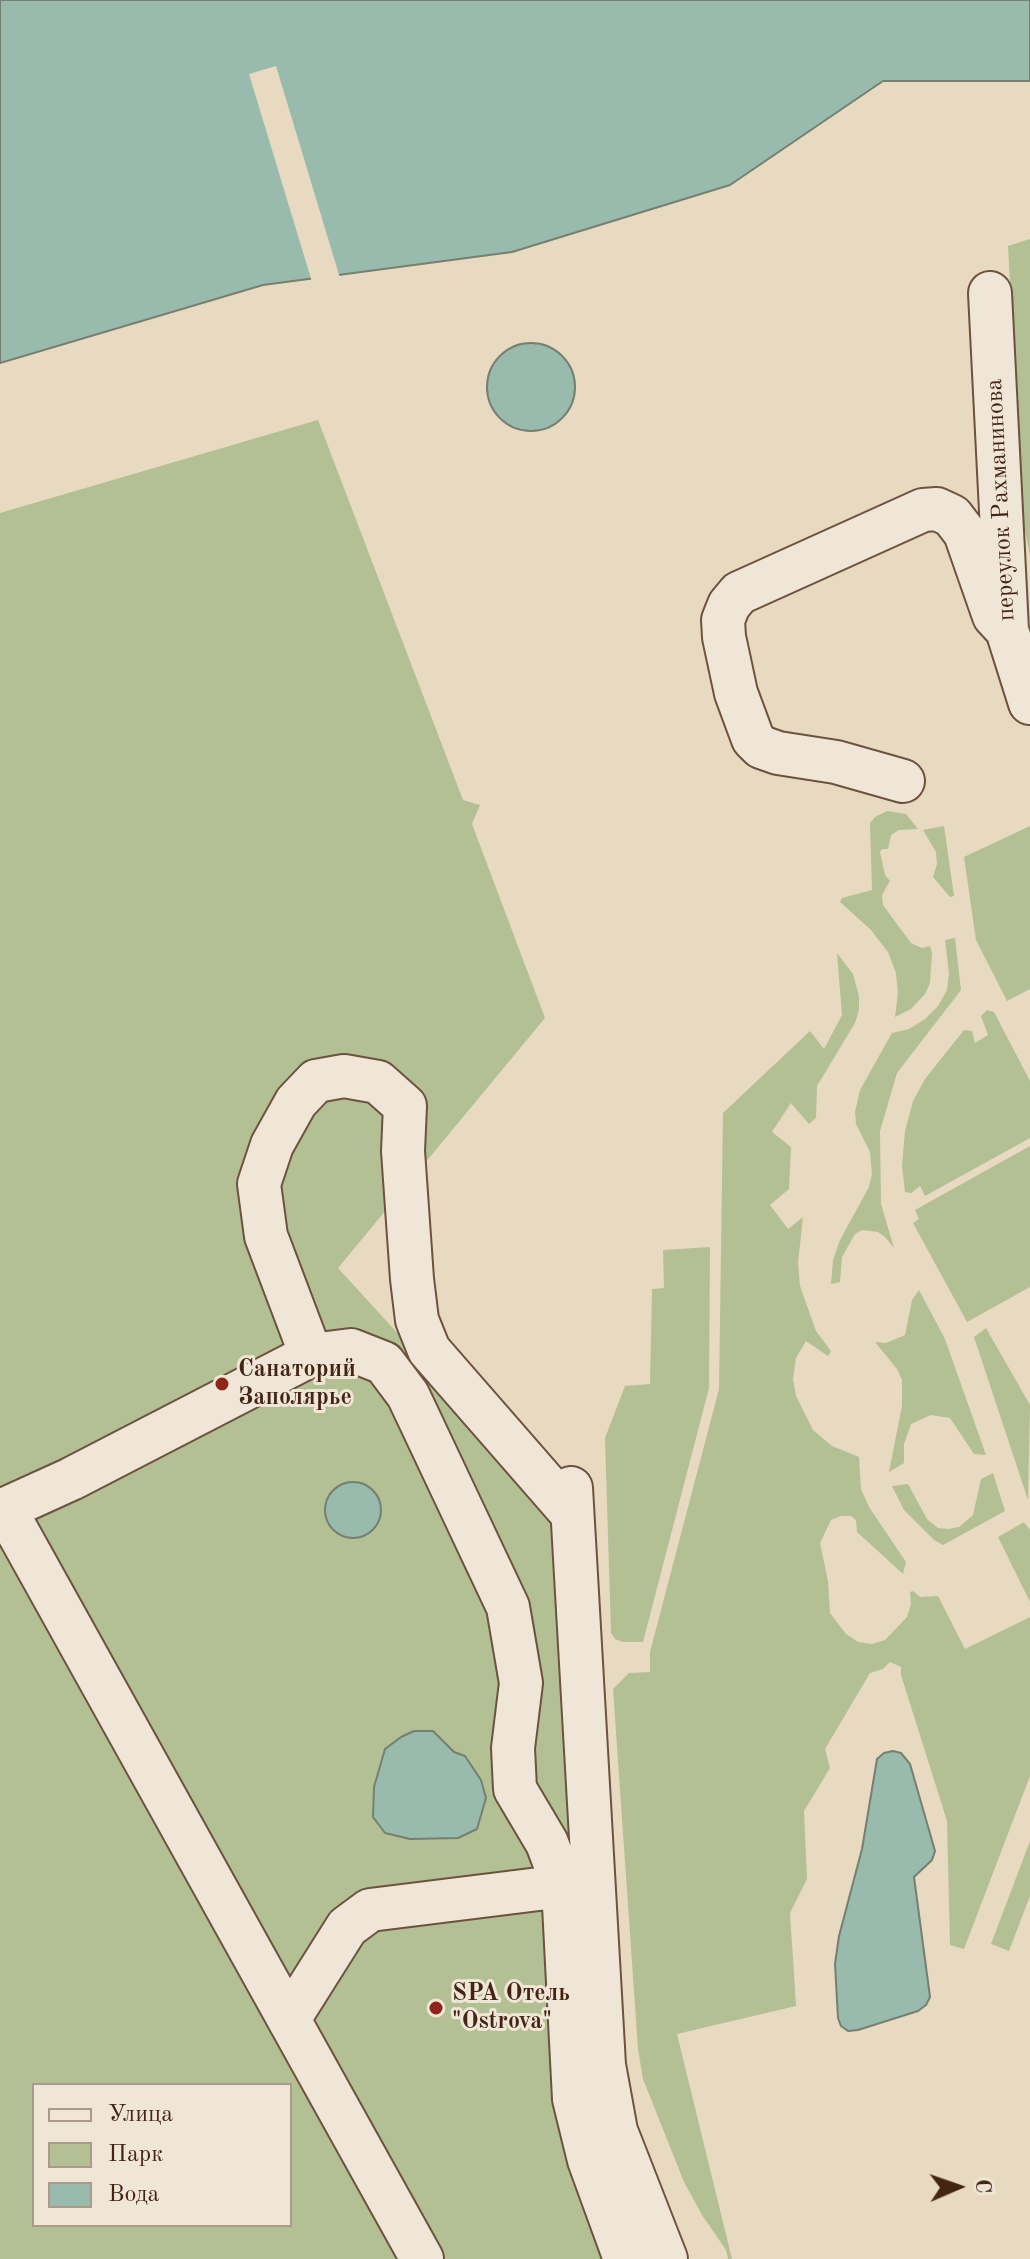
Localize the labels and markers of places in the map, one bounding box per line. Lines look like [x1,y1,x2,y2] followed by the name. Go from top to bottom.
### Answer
[238,1356,356,1412] place label: Санаторий Заполярье
[213,1375,231,1393] marker: Санаторий Заполярье
[452,1980,570,2036] place label: SPA Отель "Ostrova"
[427,1999,445,2017] marker: SPA Отель "Ostrova"

